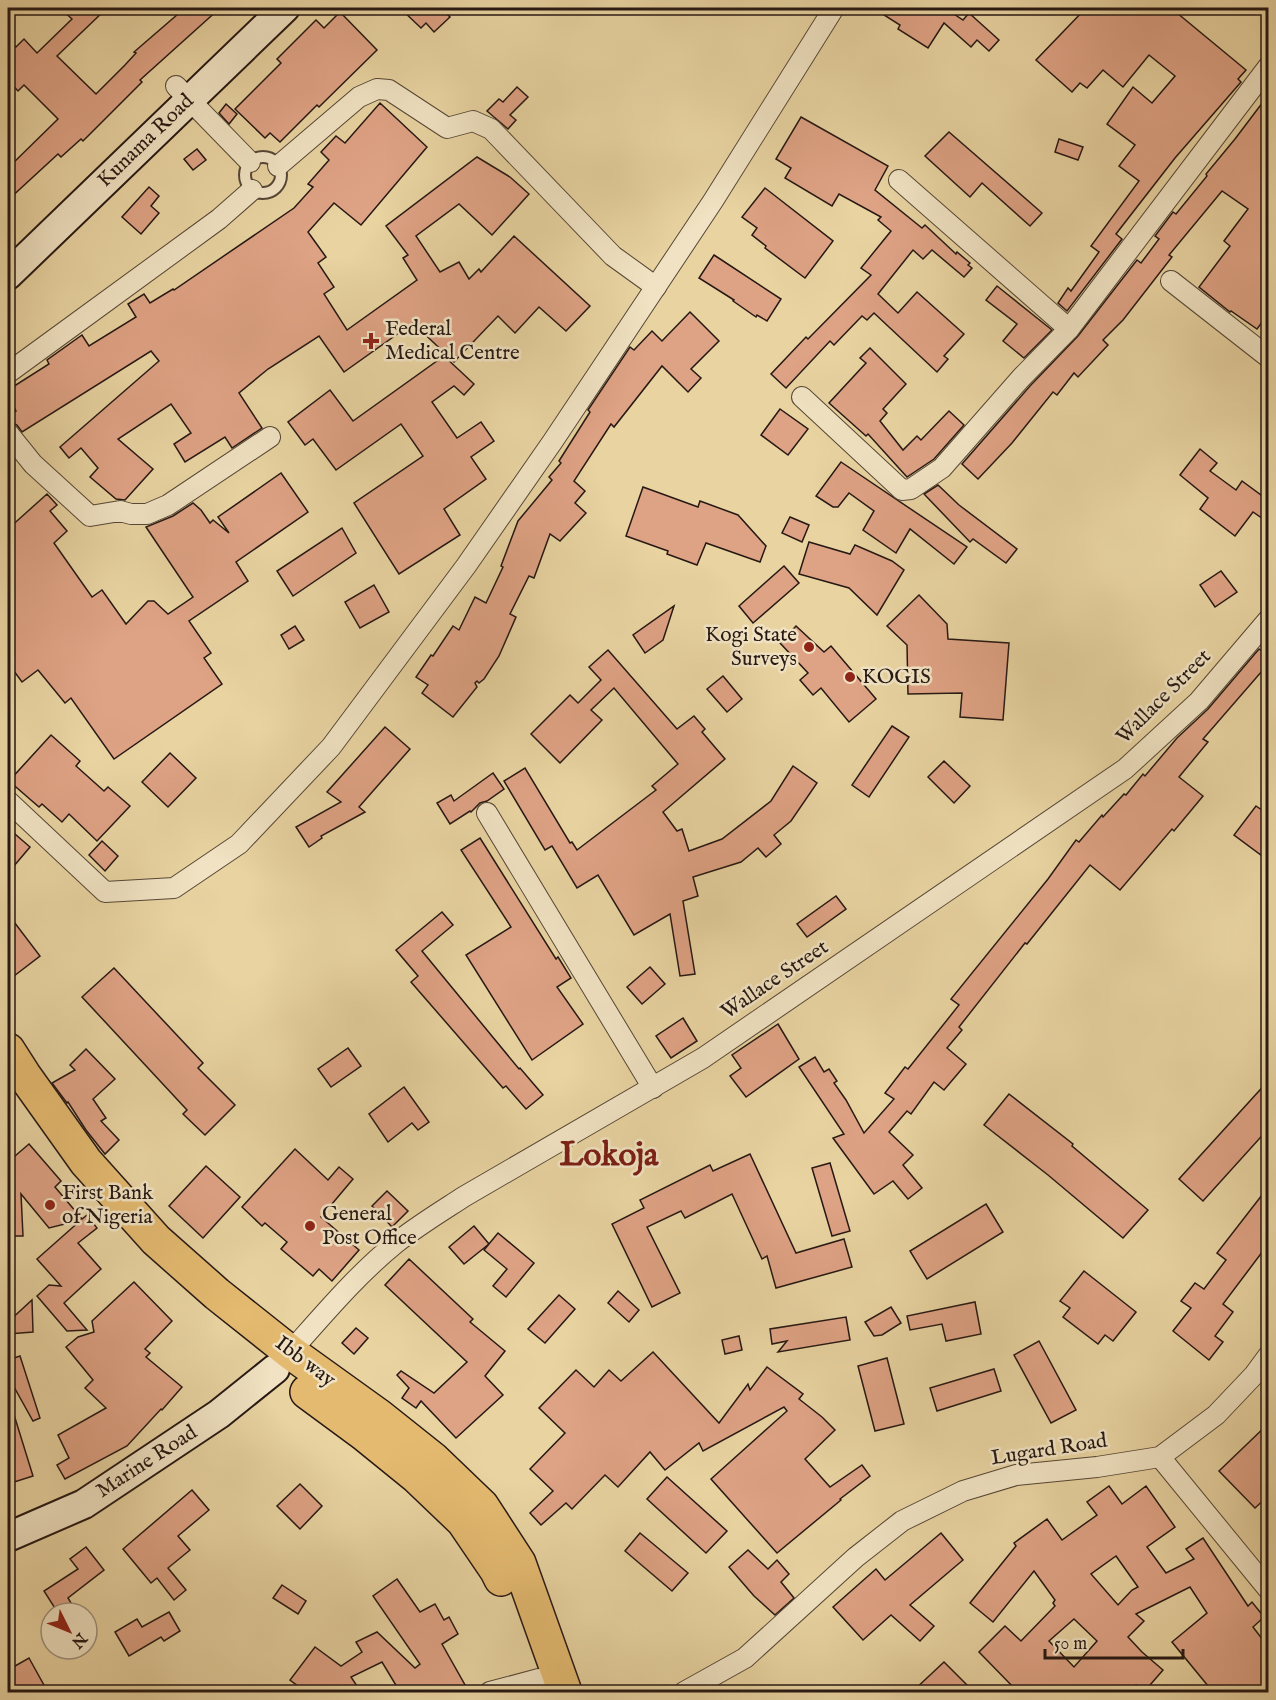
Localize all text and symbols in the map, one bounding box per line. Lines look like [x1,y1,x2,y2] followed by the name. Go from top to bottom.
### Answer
[92,88,200,194] street label: Kunama Road
[385,316,520,367] place label: Federal Medical Centre
[362,332,380,350] marker: Federal Medical Centre
[705,622,797,673] place label: Kogi State Surveys
[802,640,816,654] marker: Kogi State Surveys
[1111,644,1217,750] street label: Wallace Street
[862,664,931,691] place label: KOGIS
[843,670,857,684] marker: KOGIS
[716,934,834,1026] street label: Wallace Street
[560,1135,659,1177] district label: Lokoja
[62,1180,154,1231] place label: First Bank of Nigeria
[43,1198,57,1212] marker: First Bank of Nigeria
[322,1201,417,1252] place label: General Post Office
[303,1219,317,1233] marker: General Post Office
[269,1330,341,1394] street label: Ibb way
[91,1419,203,1505] street label: Marine Road
[989,1427,1110,1473] street label: Lugard Road
[39,1601,99,1661] north arrow
[1045,1622,1183,1660] scale bar
[66,1627,91,1652] text: N
[1054,1633,1087,1656] text: 50 m

